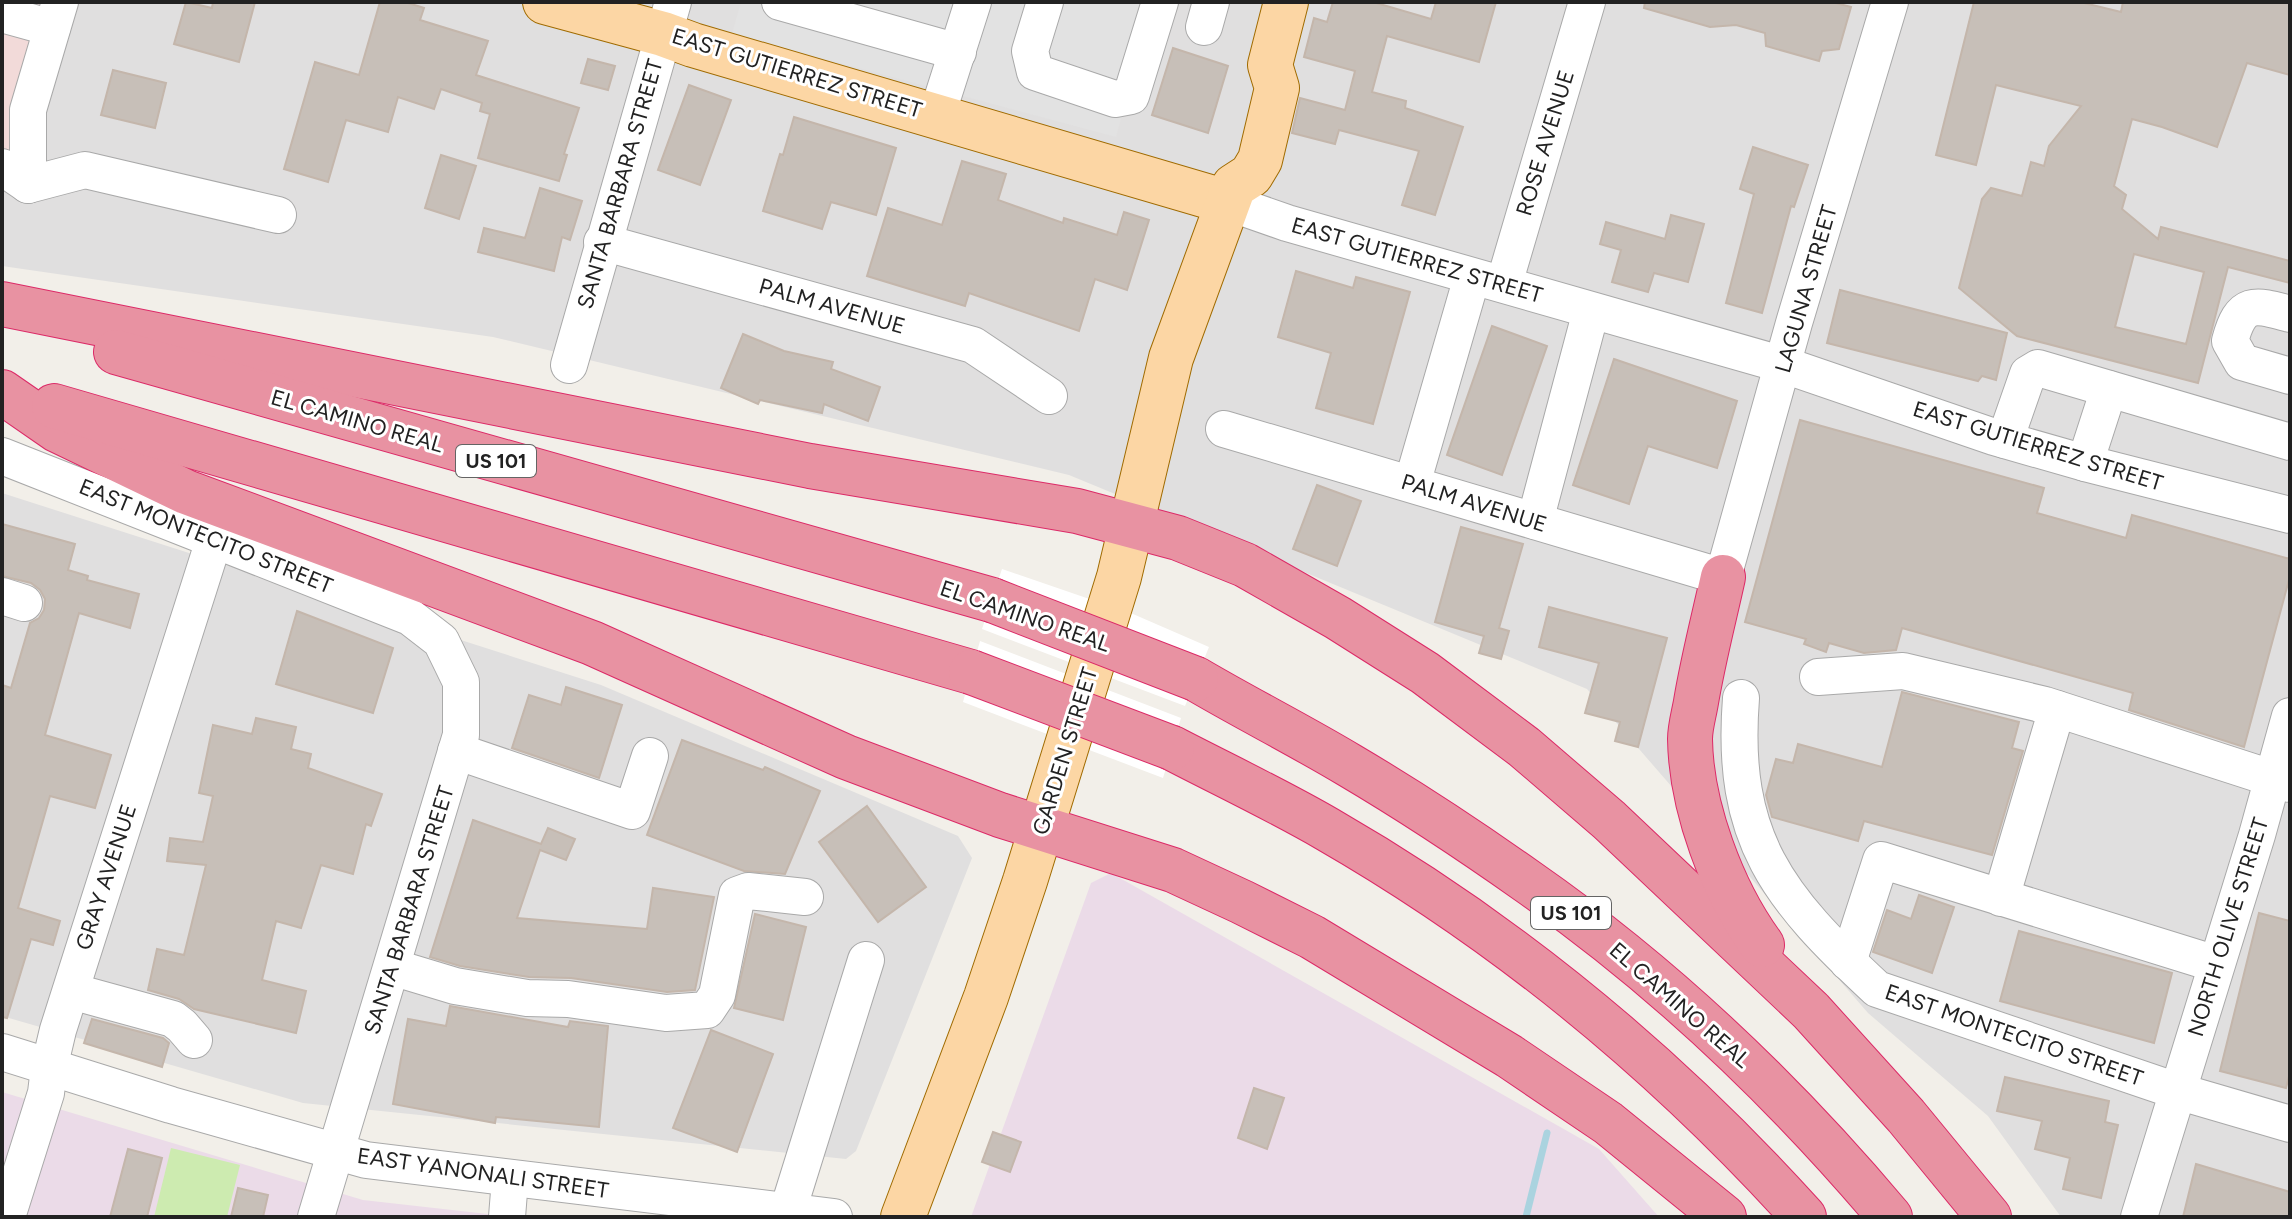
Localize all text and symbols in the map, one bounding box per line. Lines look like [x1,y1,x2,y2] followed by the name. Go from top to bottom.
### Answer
[669,22,925,124] street label: EAST GUTIERREZ STREET
[571,56,669,312] street label: SANTA BARBARA STREET
[1510,67,1580,219] street label: ROSE AVENUE
[1769,202,1843,376] street label: LAGUNA STREET
[1288,211,1546,309] street label: EAST GUTIERREZ STREET
[756,272,908,340] street label: PALM AVENUE
[268,384,447,459] street label: EL CAMINO REAL
[1910,395,2166,497] street label: EAST GUTIERREZ STREET
[456,445,536,477] road number: US 101
[1398,468,1550,538] street label: PALM AVENUE
[75,473,337,599] street label: EAST MONTECITO STREET
[936,574,1114,658] street label: EL CAMINO REAL
[1027,664,1103,838] street label: GARDEN STREET
[358,782,460,1038] street label: SANTA BARBARA STREET
[70,801,142,953] street label: GRAY AVENUE
[2182,814,2274,1040] street label: NORTH OLIVE STREET
[1531,897,1611,929] road number: US 101
[1604,936,1756,1074] street label: EL CAMINO REAL
[1881,978,2147,1092] street label: EAST MONTECITO STREET
[356,1142,610,1204] street label: EAST YANONALI STREET

